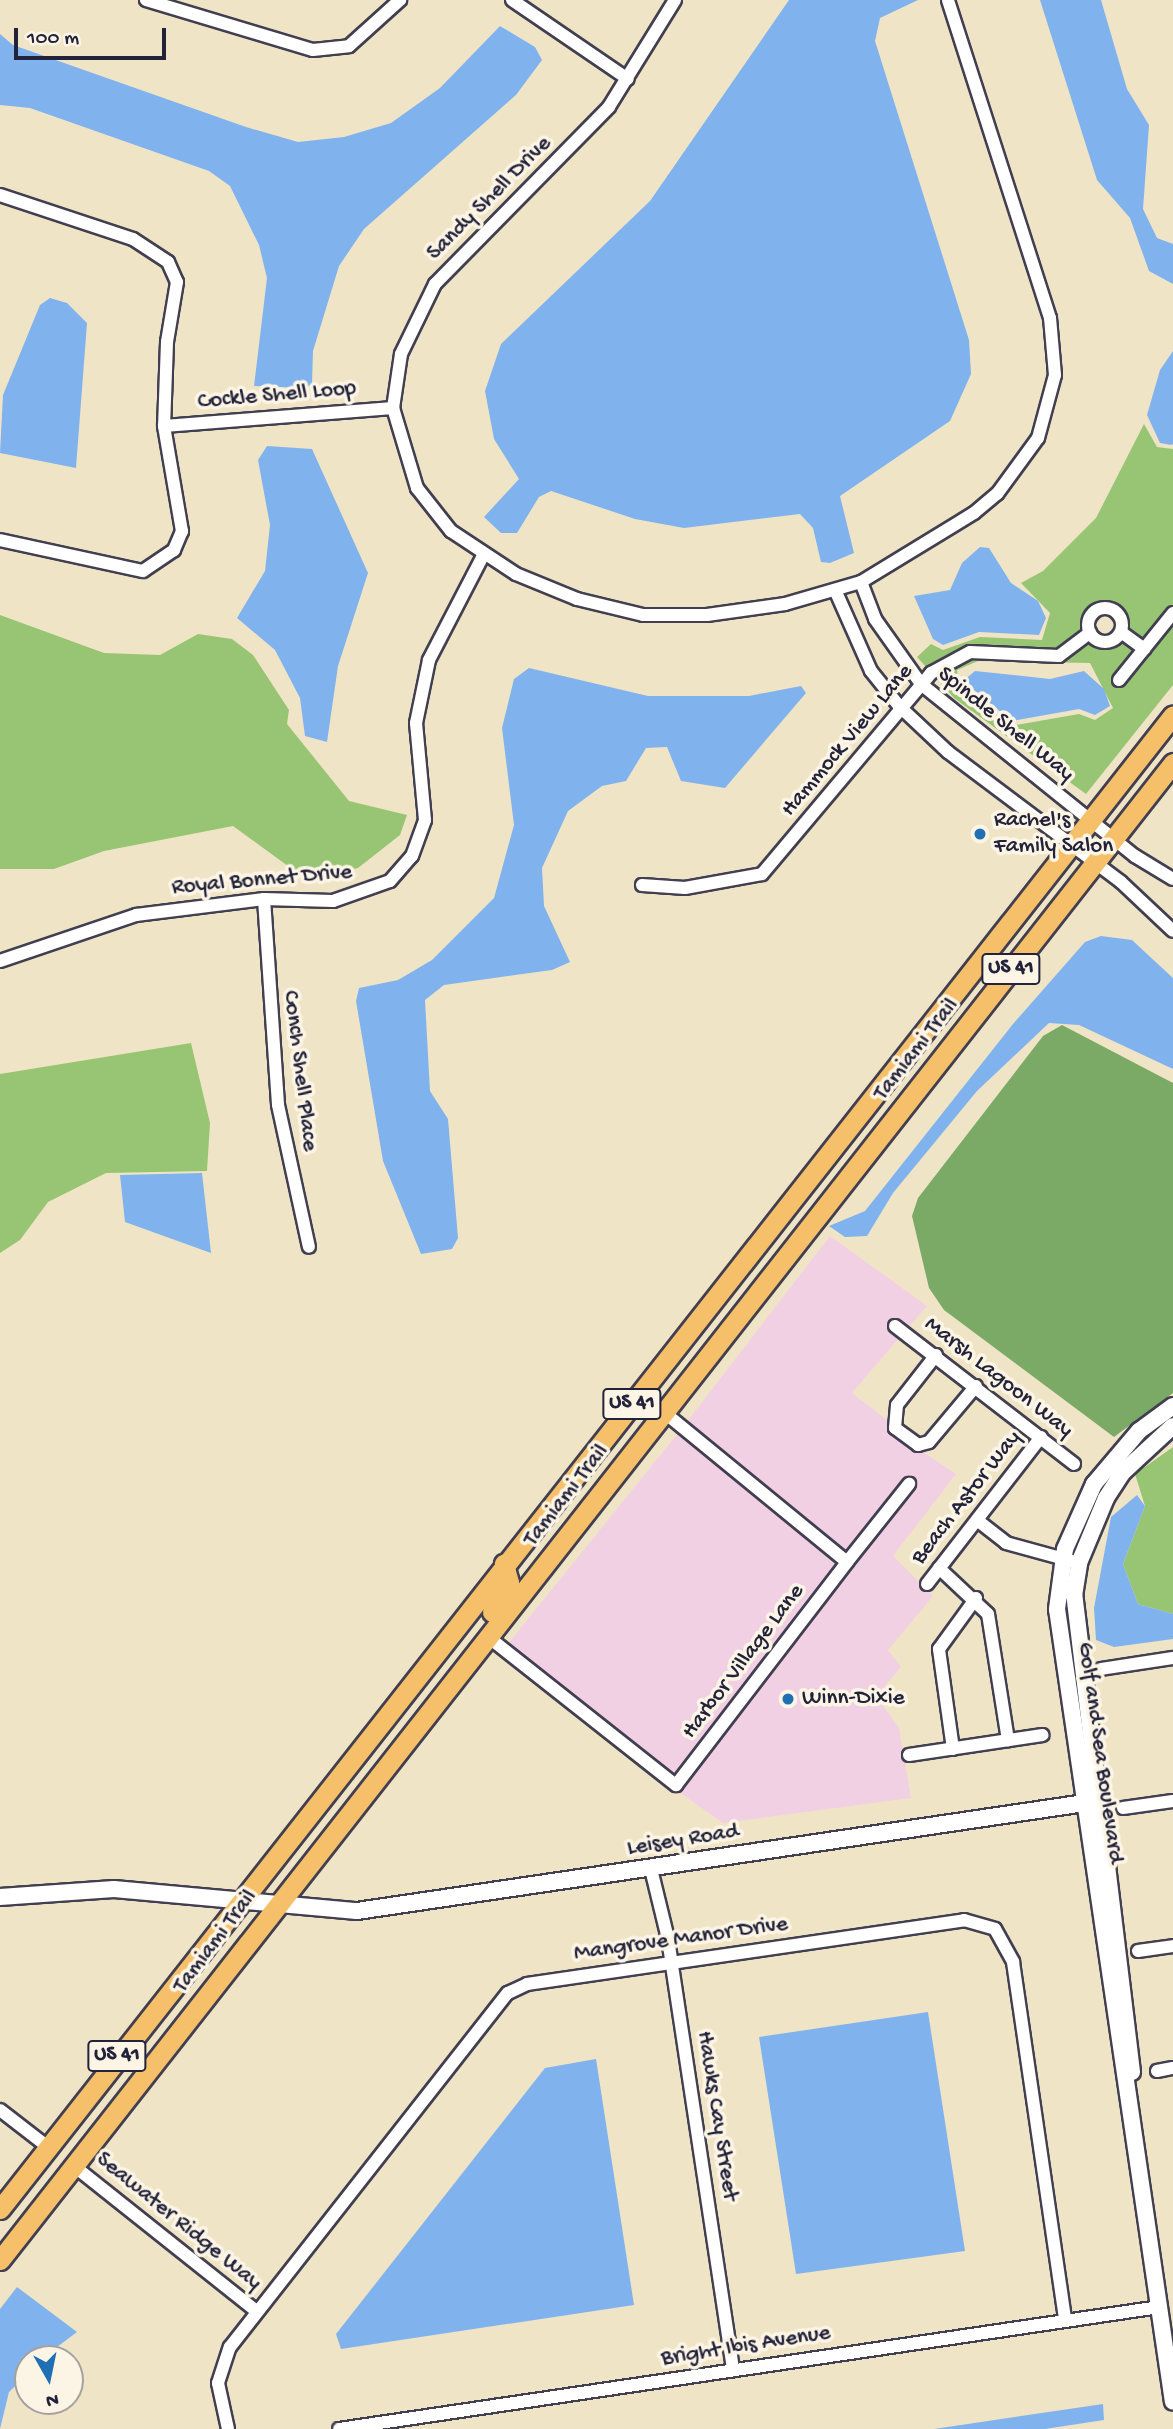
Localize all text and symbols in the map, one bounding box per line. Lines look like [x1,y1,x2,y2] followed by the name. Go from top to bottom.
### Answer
[18,14,170,58] scale bar
[27,27,79,52] text: 100 m
[422,131,558,267] street label: Sandy Shell Drive
[197,375,357,417] street label: Cockle Shell Loop
[776,659,920,823] street label: Hammock View Lane
[931,661,1079,789] street label: Spindle Shell Way
[994,807,1113,861] place label: Rachel's Family Salon
[972,826,988,842] marker: Rachel's Family Salon
[171,859,353,903] street label: Royal Bonnet Drive
[981,951,1041,986] road number: US 41
[275,989,323,1153] street label: Conch Shell Place
[868,993,966,1107] street label: Tamiami Trail
[918,1311,1078,1445] street label: Marsh Lagoon Way
[602,1386,662,1422] road number: US 41
[906,1425,1028,1571] street label: Beach Astor Way
[518,1439,616,1553] street label: Tamiami Trail
[677,1579,811,1745] street label: Harbor Village Lane
[1070,1641,1128,1865] street label: Golf and Sea Boulevard
[802,1685,905,1713] place label: Winn-Dixie
[780,1691,796,1707] marker: Winn-Dixie
[625,1819,741,1863] street label: Leisey Road
[168,1885,264,1999] street label: Tamiami Trail
[572,1911,790,1969] street label: Mangrove Manor Drive
[689,2029,743,2203] street label: Hawks Cay Street
[87,2038,147,2074] road number: US 41
[90,2147,266,2297] street label: Seawater Ridge Way
[659,2320,833,2374] street label: Bright Ibis Avenue
[14,2345,84,2415] north arrow
[44,2387,60,2412] text: N

